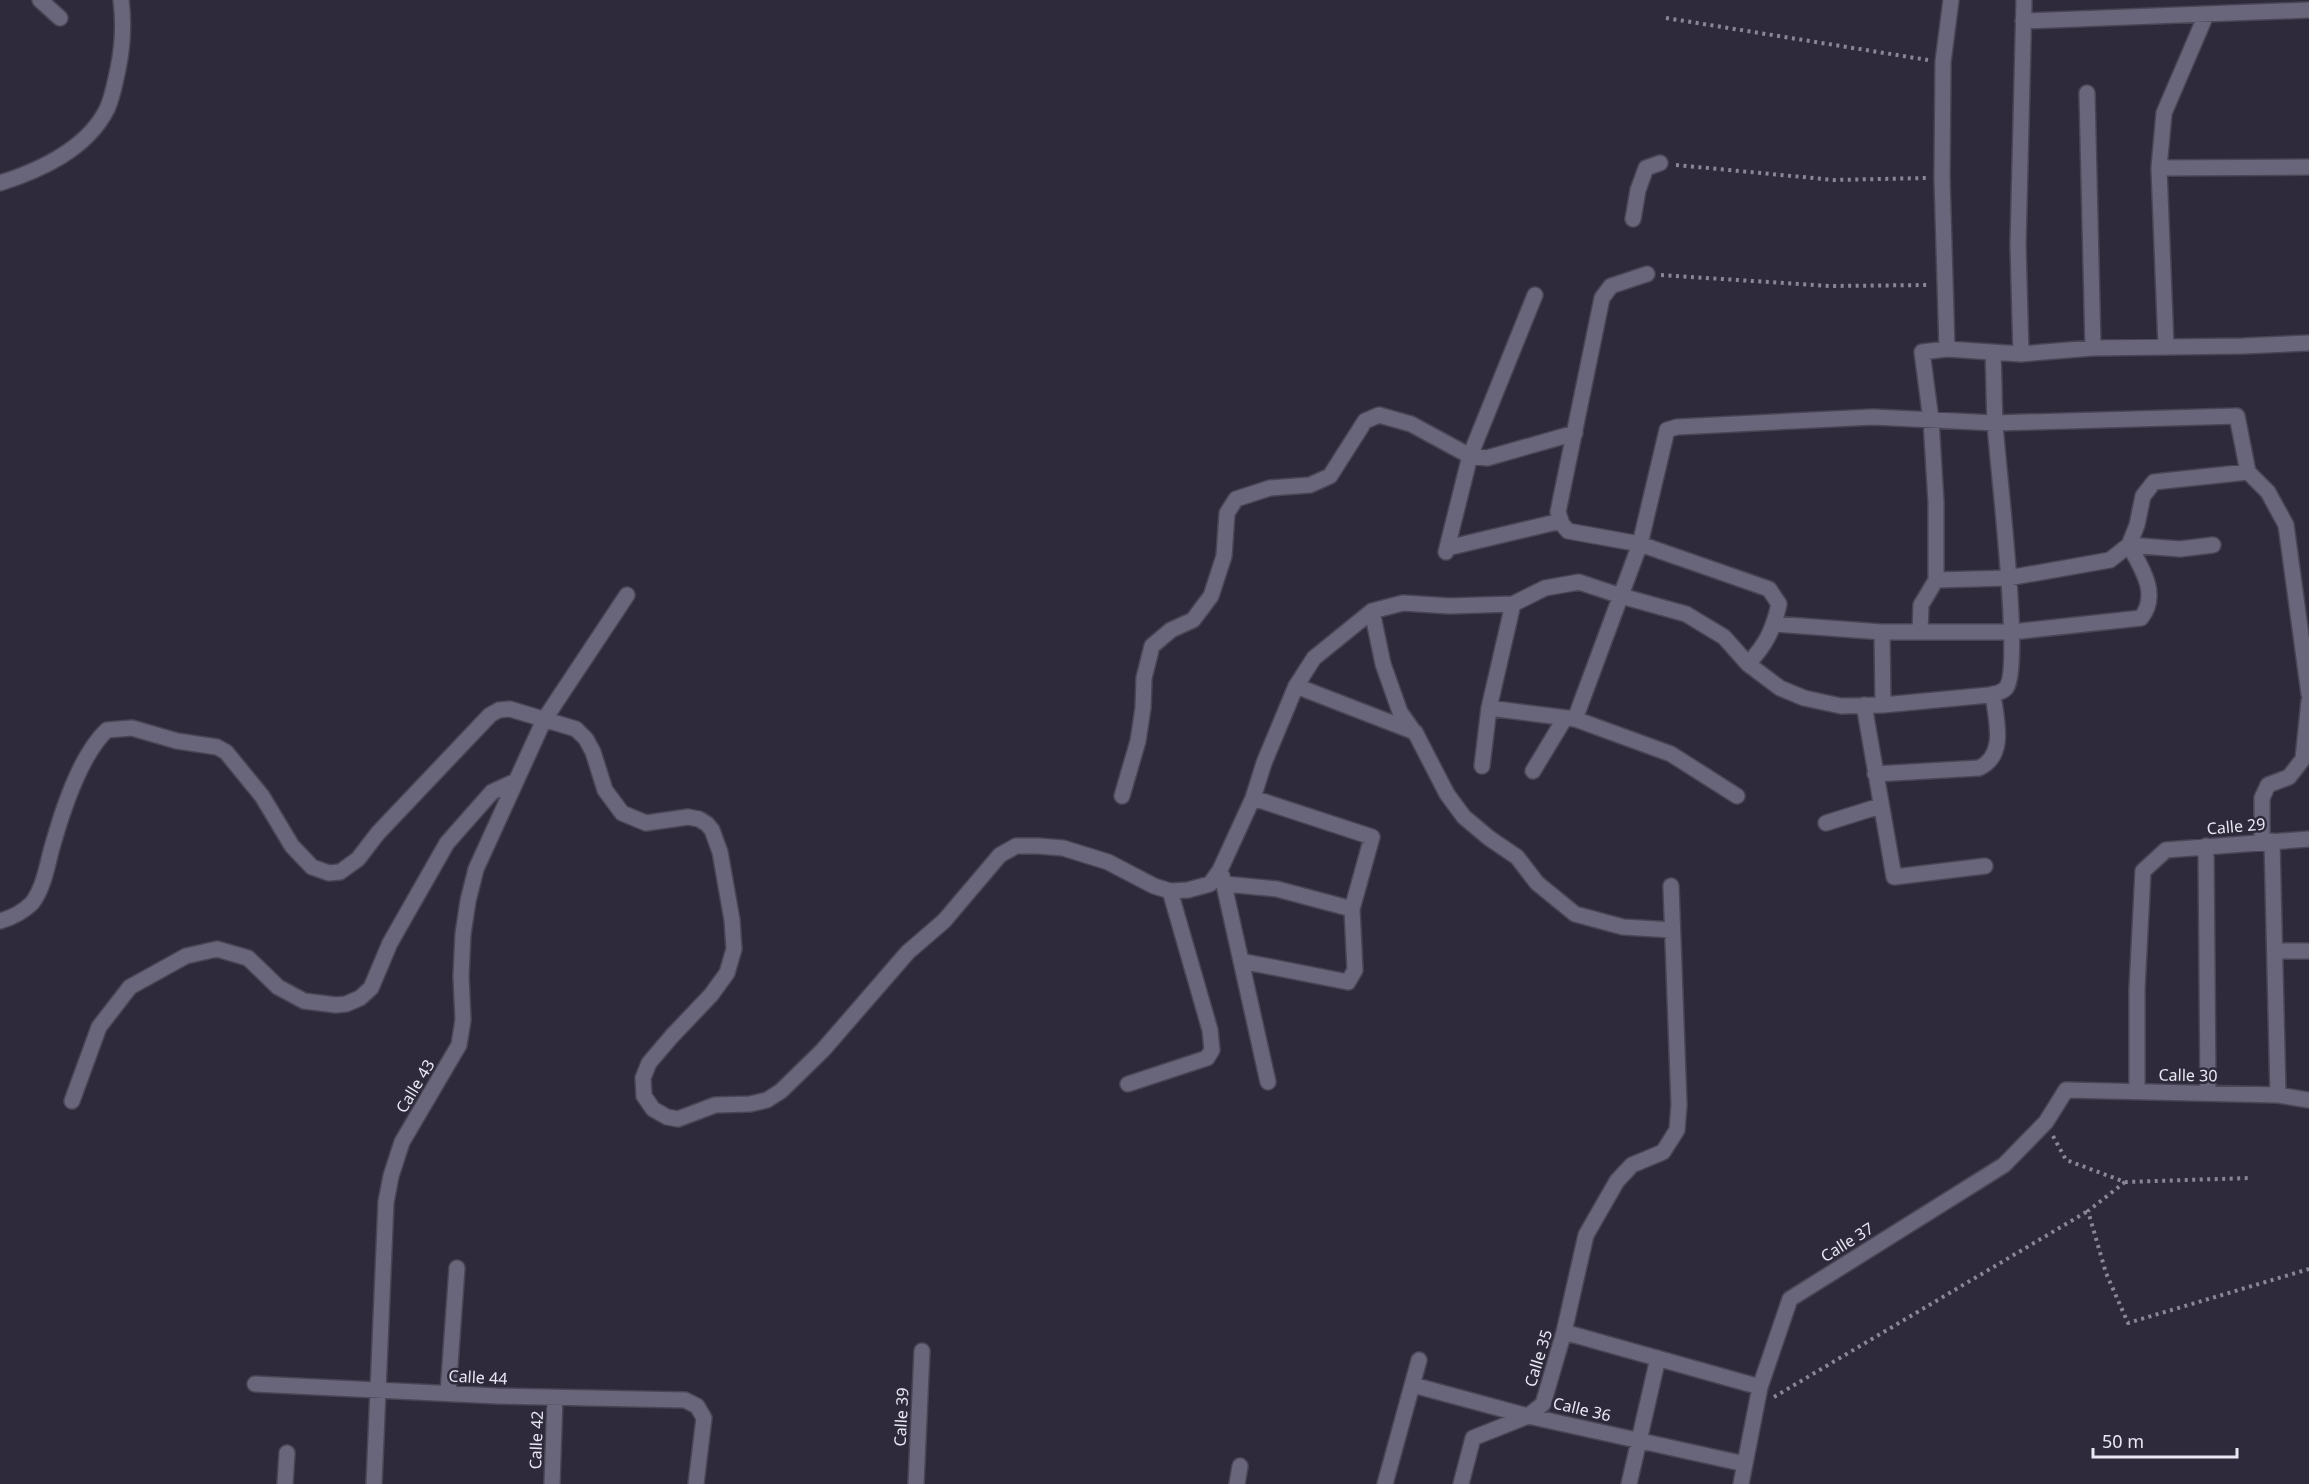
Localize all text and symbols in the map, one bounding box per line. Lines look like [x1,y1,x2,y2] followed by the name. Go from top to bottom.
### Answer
[2206,812,2266,840] street label: Calle 29
[390,1055,440,1117] street label: Calle 43
[2158,1063,2218,1087] street label: Calle 30
[1816,1217,1878,1267] street label: Calle 37
[1519,1327,1557,1389] street label: Calle 35
[448,1364,508,1390] street label: Calle 44
[888,1387,914,1447] street label: Calle 39
[1551,1392,1613,1426] street label: Calle 36
[524,1410,548,1470] street label: Calle 42
[2093,1421,2237,1459] scale bar
[2102,1429,2144,1453] text: 50 m

